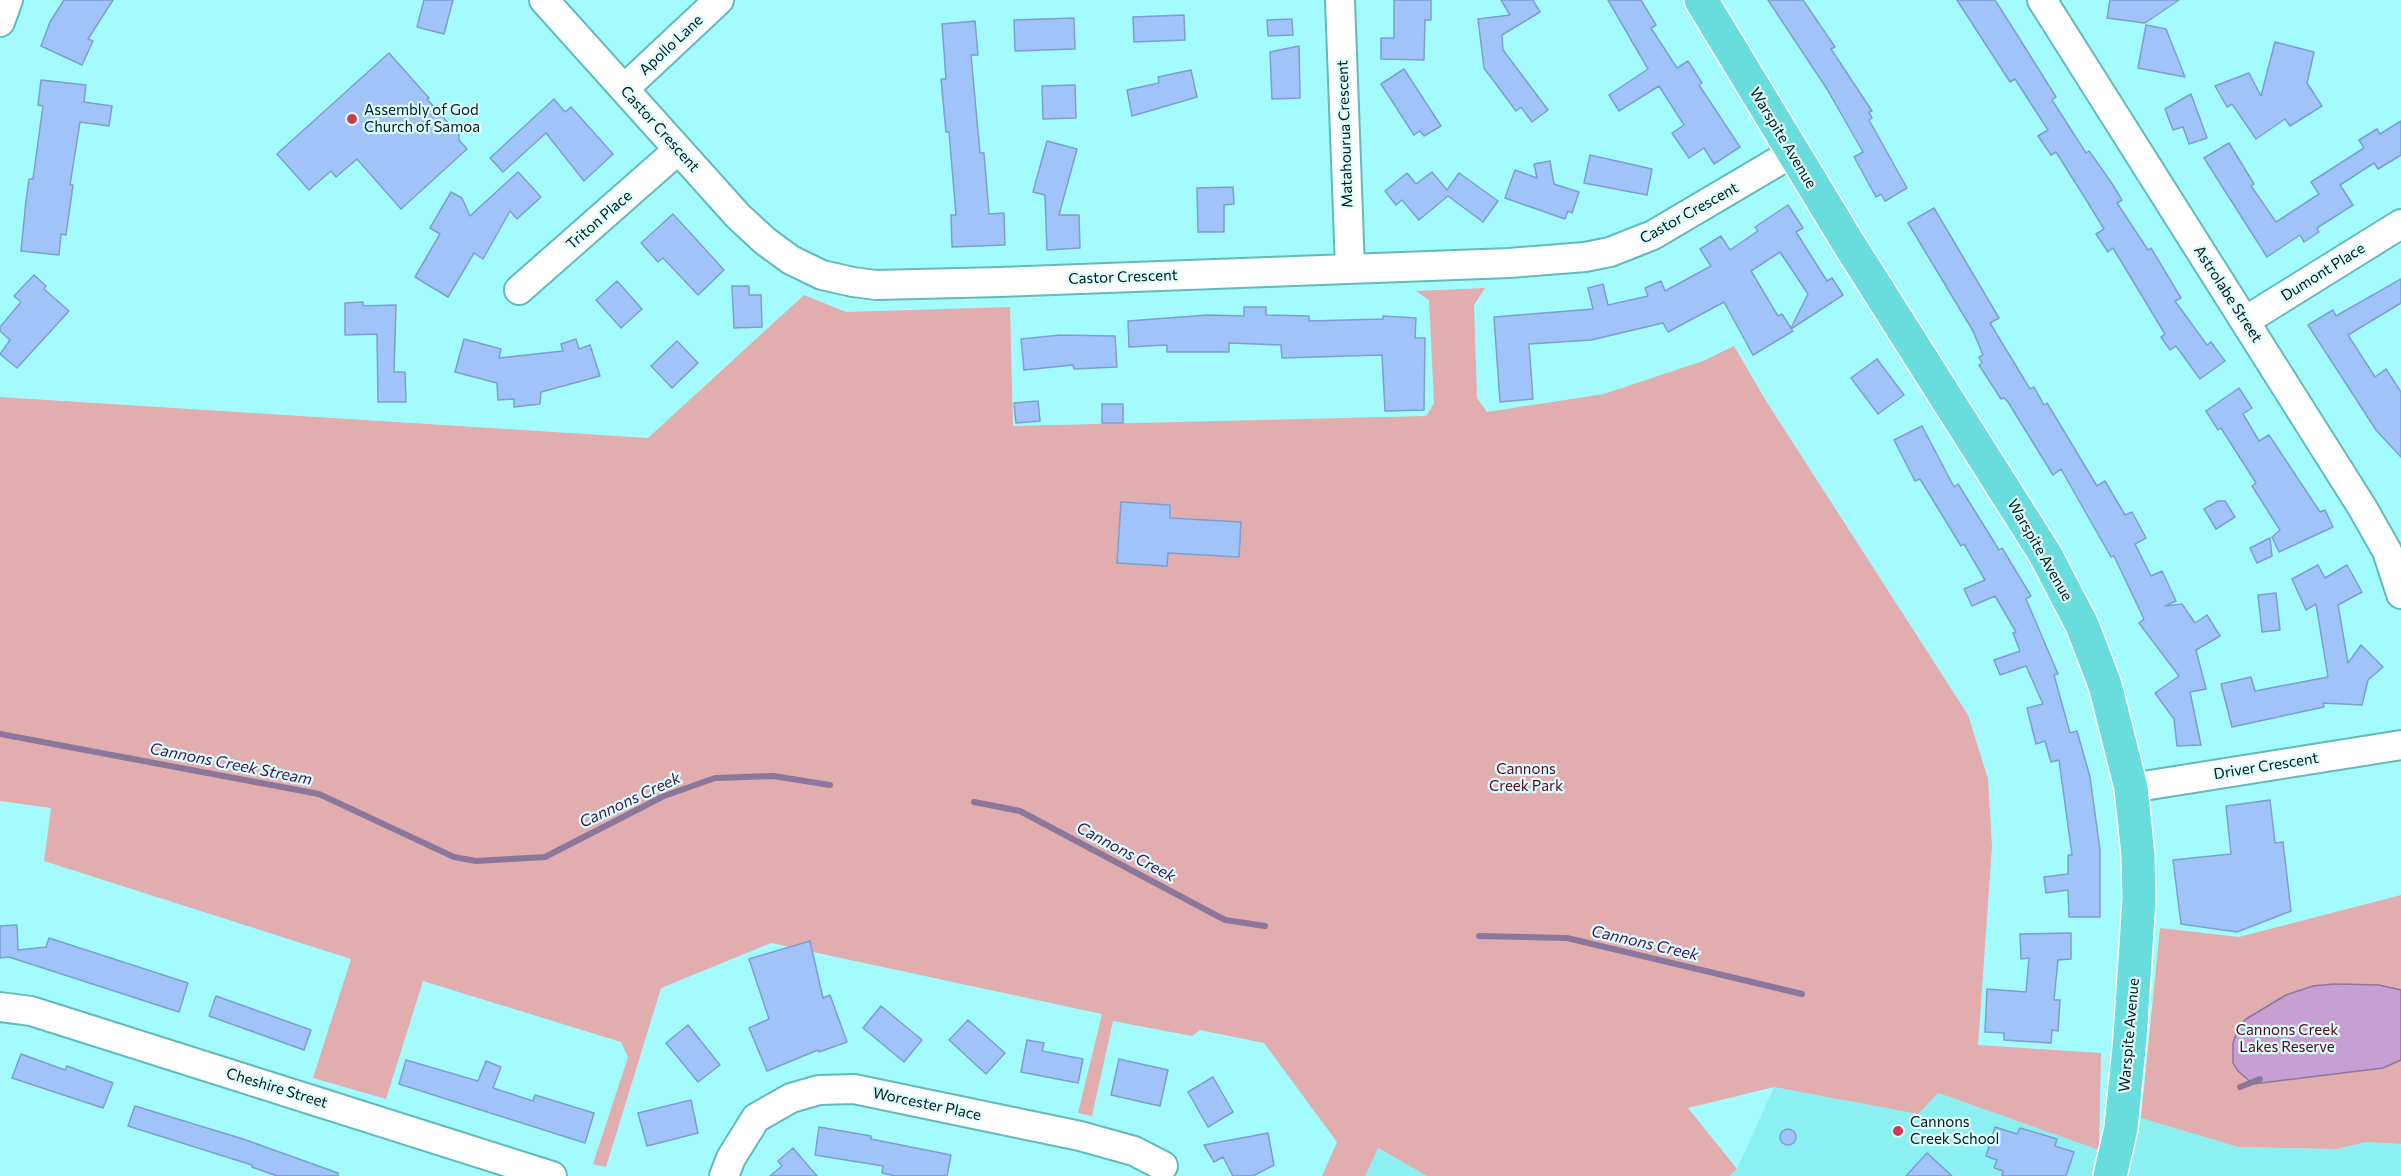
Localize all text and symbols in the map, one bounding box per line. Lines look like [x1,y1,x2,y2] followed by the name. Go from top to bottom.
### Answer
[635,11,707,79] street label: Apollo Lane
[1333,60,1357,208] street label: Matahourua Crescent
[617,82,703,176] street label: Castor Crescent
[1746,84,1820,192] street label: Warspite Avenue
[364,101,480,136] place label: Assembly of God Church of Samoa
[345,112,359,126] marker: Assembly of God Church of Samoa
[1637,179,1741,247] street label: Castor Crescent
[563,187,635,253] street label: Triton Place
[2278,239,2368,305] street label: Dumont Place
[2190,242,2266,346] street label: Astrolabe Street
[1068,266,1178,288] street label: Castor Crescent
[2004,496,2076,604] street label: Warspite Avenue
[148,739,314,789] water label: Cannons Creek Stream
[2212,749,2320,783] street label: Driver Crescent
[1489,760,1563,795] park label: Cannons Creek Park
[576,768,684,832] water label: Cannons Creek
[1073,818,1179,886] water label: Cannons Creek
[1590,921,1700,965] water label: Cannons Creek
[2115,977,2143,1093] street label: Warspite Avenue
[2236,1021,2338,1056] park label: Cannons Creek Lakes Reserve
[224,1064,330,1112] street label: Cheshire Street
[871,1084,983,1124] street label: Worcester Place
[1910,1113,1999,1148] place label: Cannons Creek School
[1891,1124,1905,1138] marker: Cannons Creek School

